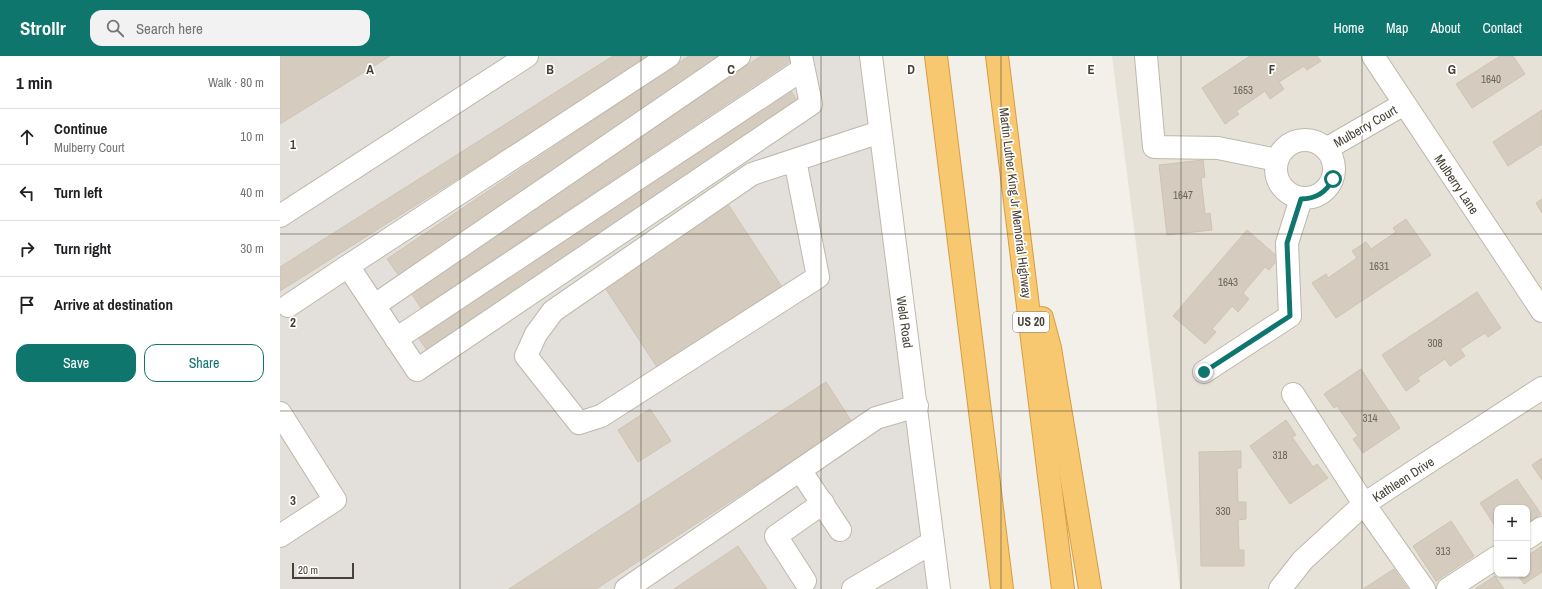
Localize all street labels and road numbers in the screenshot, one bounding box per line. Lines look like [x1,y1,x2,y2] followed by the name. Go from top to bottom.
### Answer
[1330,101,1400,151] street label: Mulberry Court
[995,107,1036,300] street label: Martin Luther King Jr Memorial Highway
[1430,151,1483,217] street label: Mulberry Lane
[892,295,917,349] street label: Weld Road
[1013,312,1049,332] road number: US 20
[1369,453,1438,506] street label: Kathleen Drive

